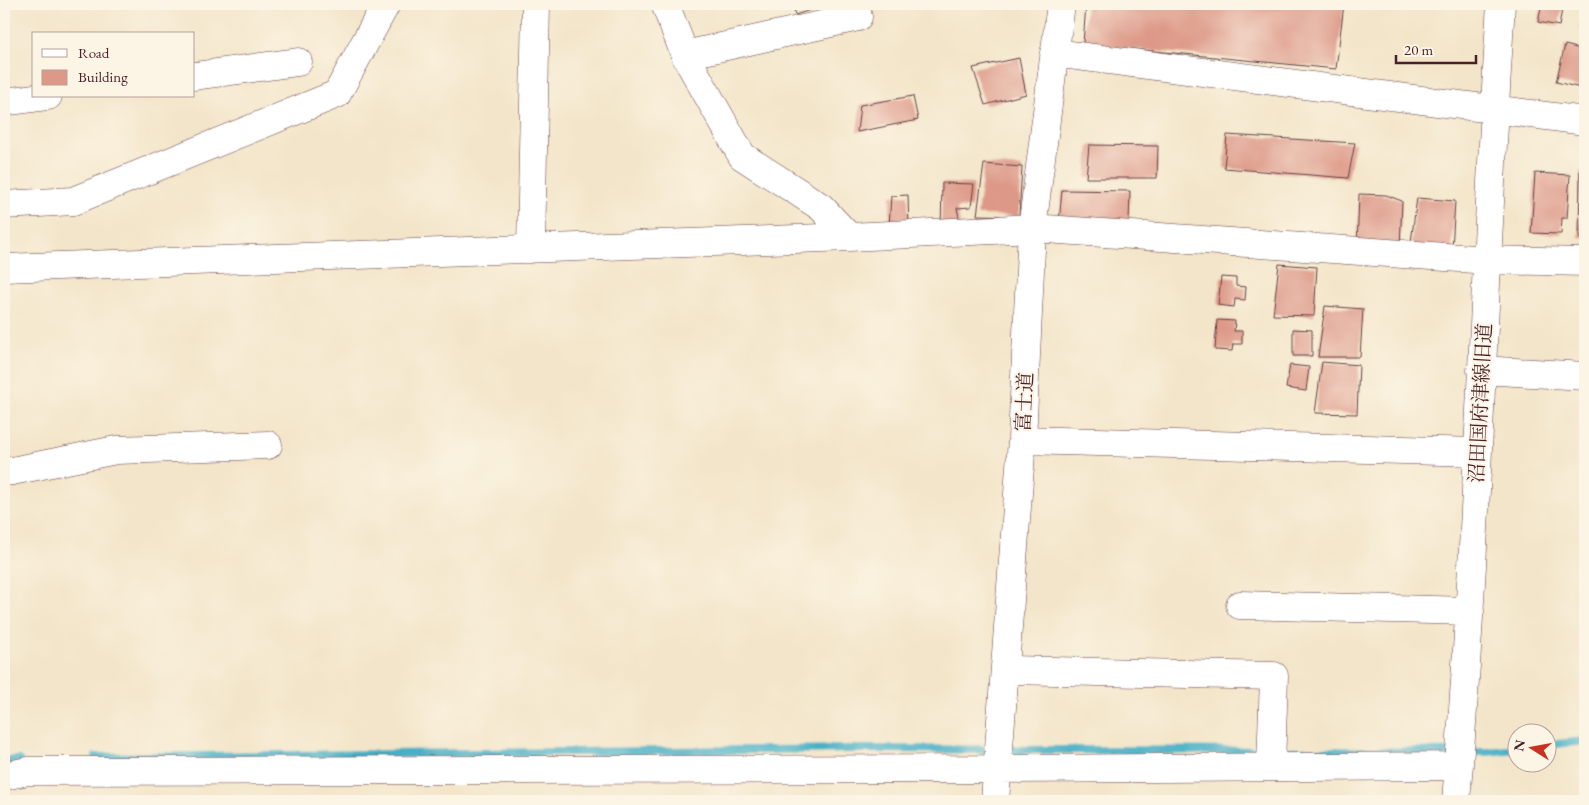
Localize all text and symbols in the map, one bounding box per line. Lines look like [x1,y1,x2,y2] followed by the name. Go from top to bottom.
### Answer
[32,32,195,98] legend
[1396,32,1476,64] scale bar
[1404,40,1433,59] text: 20 m
[78,43,110,62] text: Road
[78,67,128,86] text: Building
[1463,322,1497,484] street label: 沼田国府津線旧道
[1009,371,1039,433] street label: 富士道
[1506,722,1556,772] north arrow
[1509,738,1529,753] text: N

